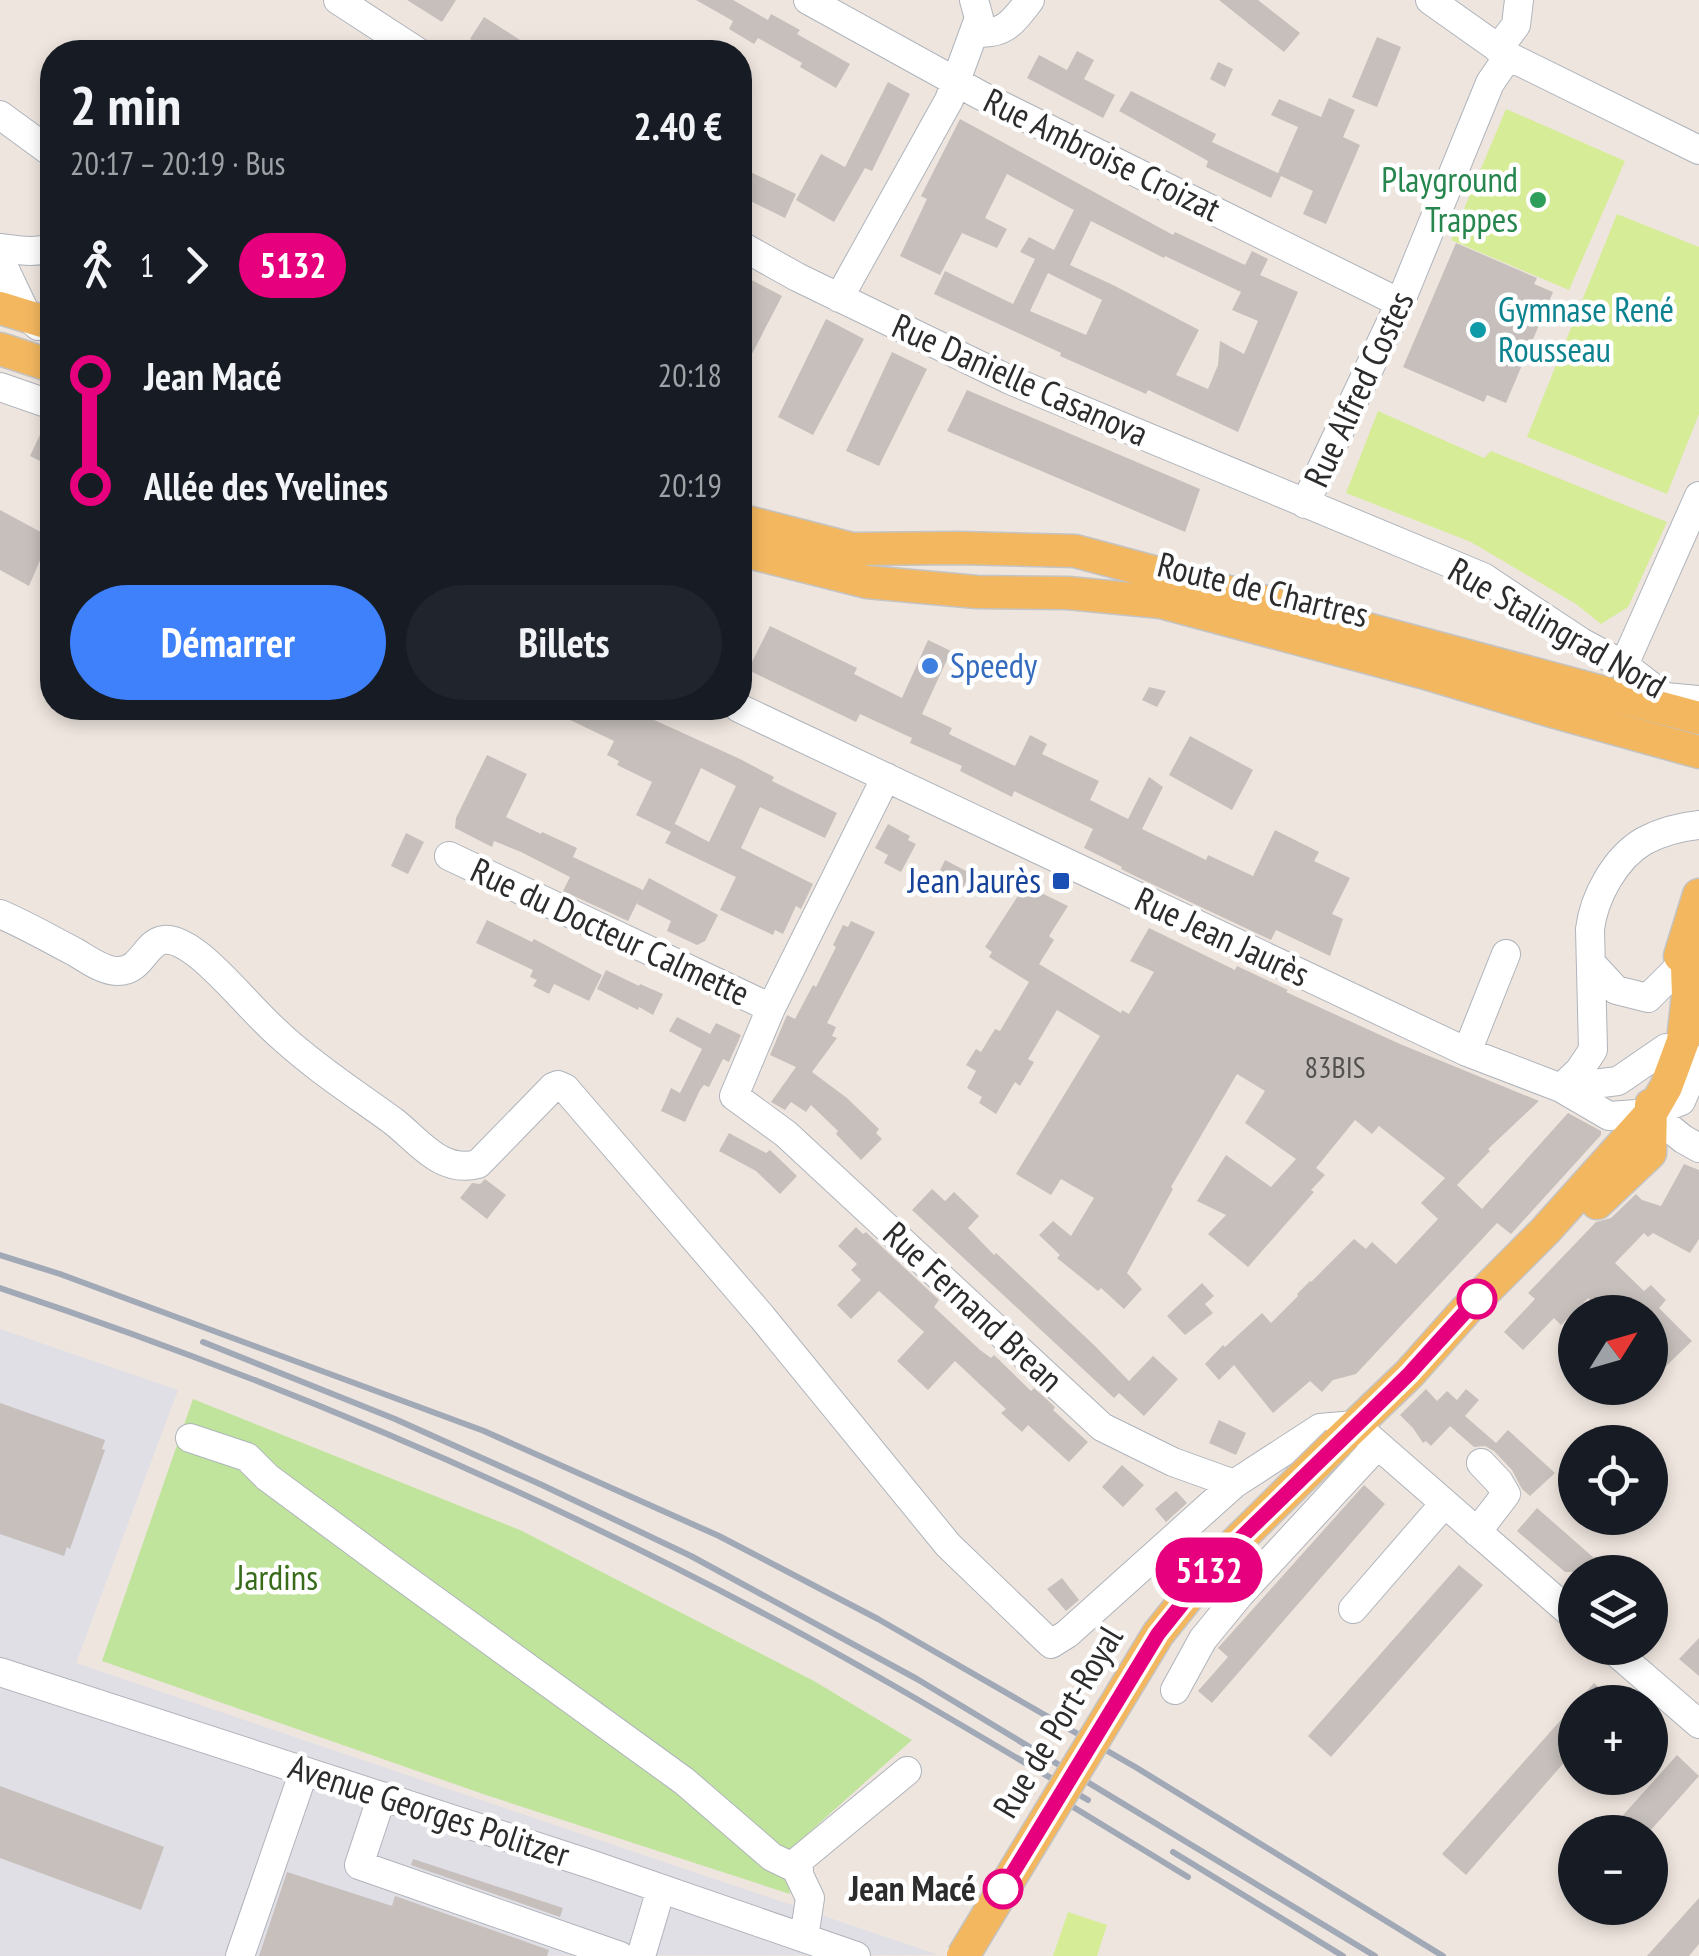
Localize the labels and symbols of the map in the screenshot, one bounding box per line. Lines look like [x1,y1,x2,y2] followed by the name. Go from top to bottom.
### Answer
[977,77,1229,231] street label: Rue Ambroise Croizat
[1381,156,1518,242] place label: Playground Trappes
[1527,189,1549,211] marker: Playground Trappes
[1293,283,1424,494] street label: Rue Alfred Costes
[1498,286,1674,372] place label: Gymnase René Rousseau
[885,302,1155,456] street label: Rue Danielle Casanova
[1467,319,1489,341] marker: Gymnase René Rousseau
[1153,541,1373,637] street label: Route de Chartres
[1441,546,1674,708] street label: Rue Stalingrad Nord
[950,642,1038,688] place label: Speedy
[919,655,941,677] marker: Speedy
[464,846,757,1016] street label: Rue du Docteur Calmette
[907,857,1041,903] place label: Jean Jaurès
[1050,870,1072,892] marker: Jean Jaurès
[1128,876,1317,996] street label: Rue Jean Jaurès
[1305,1047,1365,1086] house number: 83BIS
[874,1211,1073,1401] street label: Rue Fernand Brean
[1458,1280,1496,1318] unlabelled marker
[1558,1295,1668,1405] north arrow
[1139,1538,1279,1602] line badge: 5132
[235,1554,318,1600] park label: Jardins
[982,1617,1132,1826] street label: Rue de Port-Royal
[283,1743,576,1877] street label: Avenue Georges Politzer
[848,1865,976,1911] place label: Jean Macé
[984,1870,1022,1908] marker: Jean Macé

